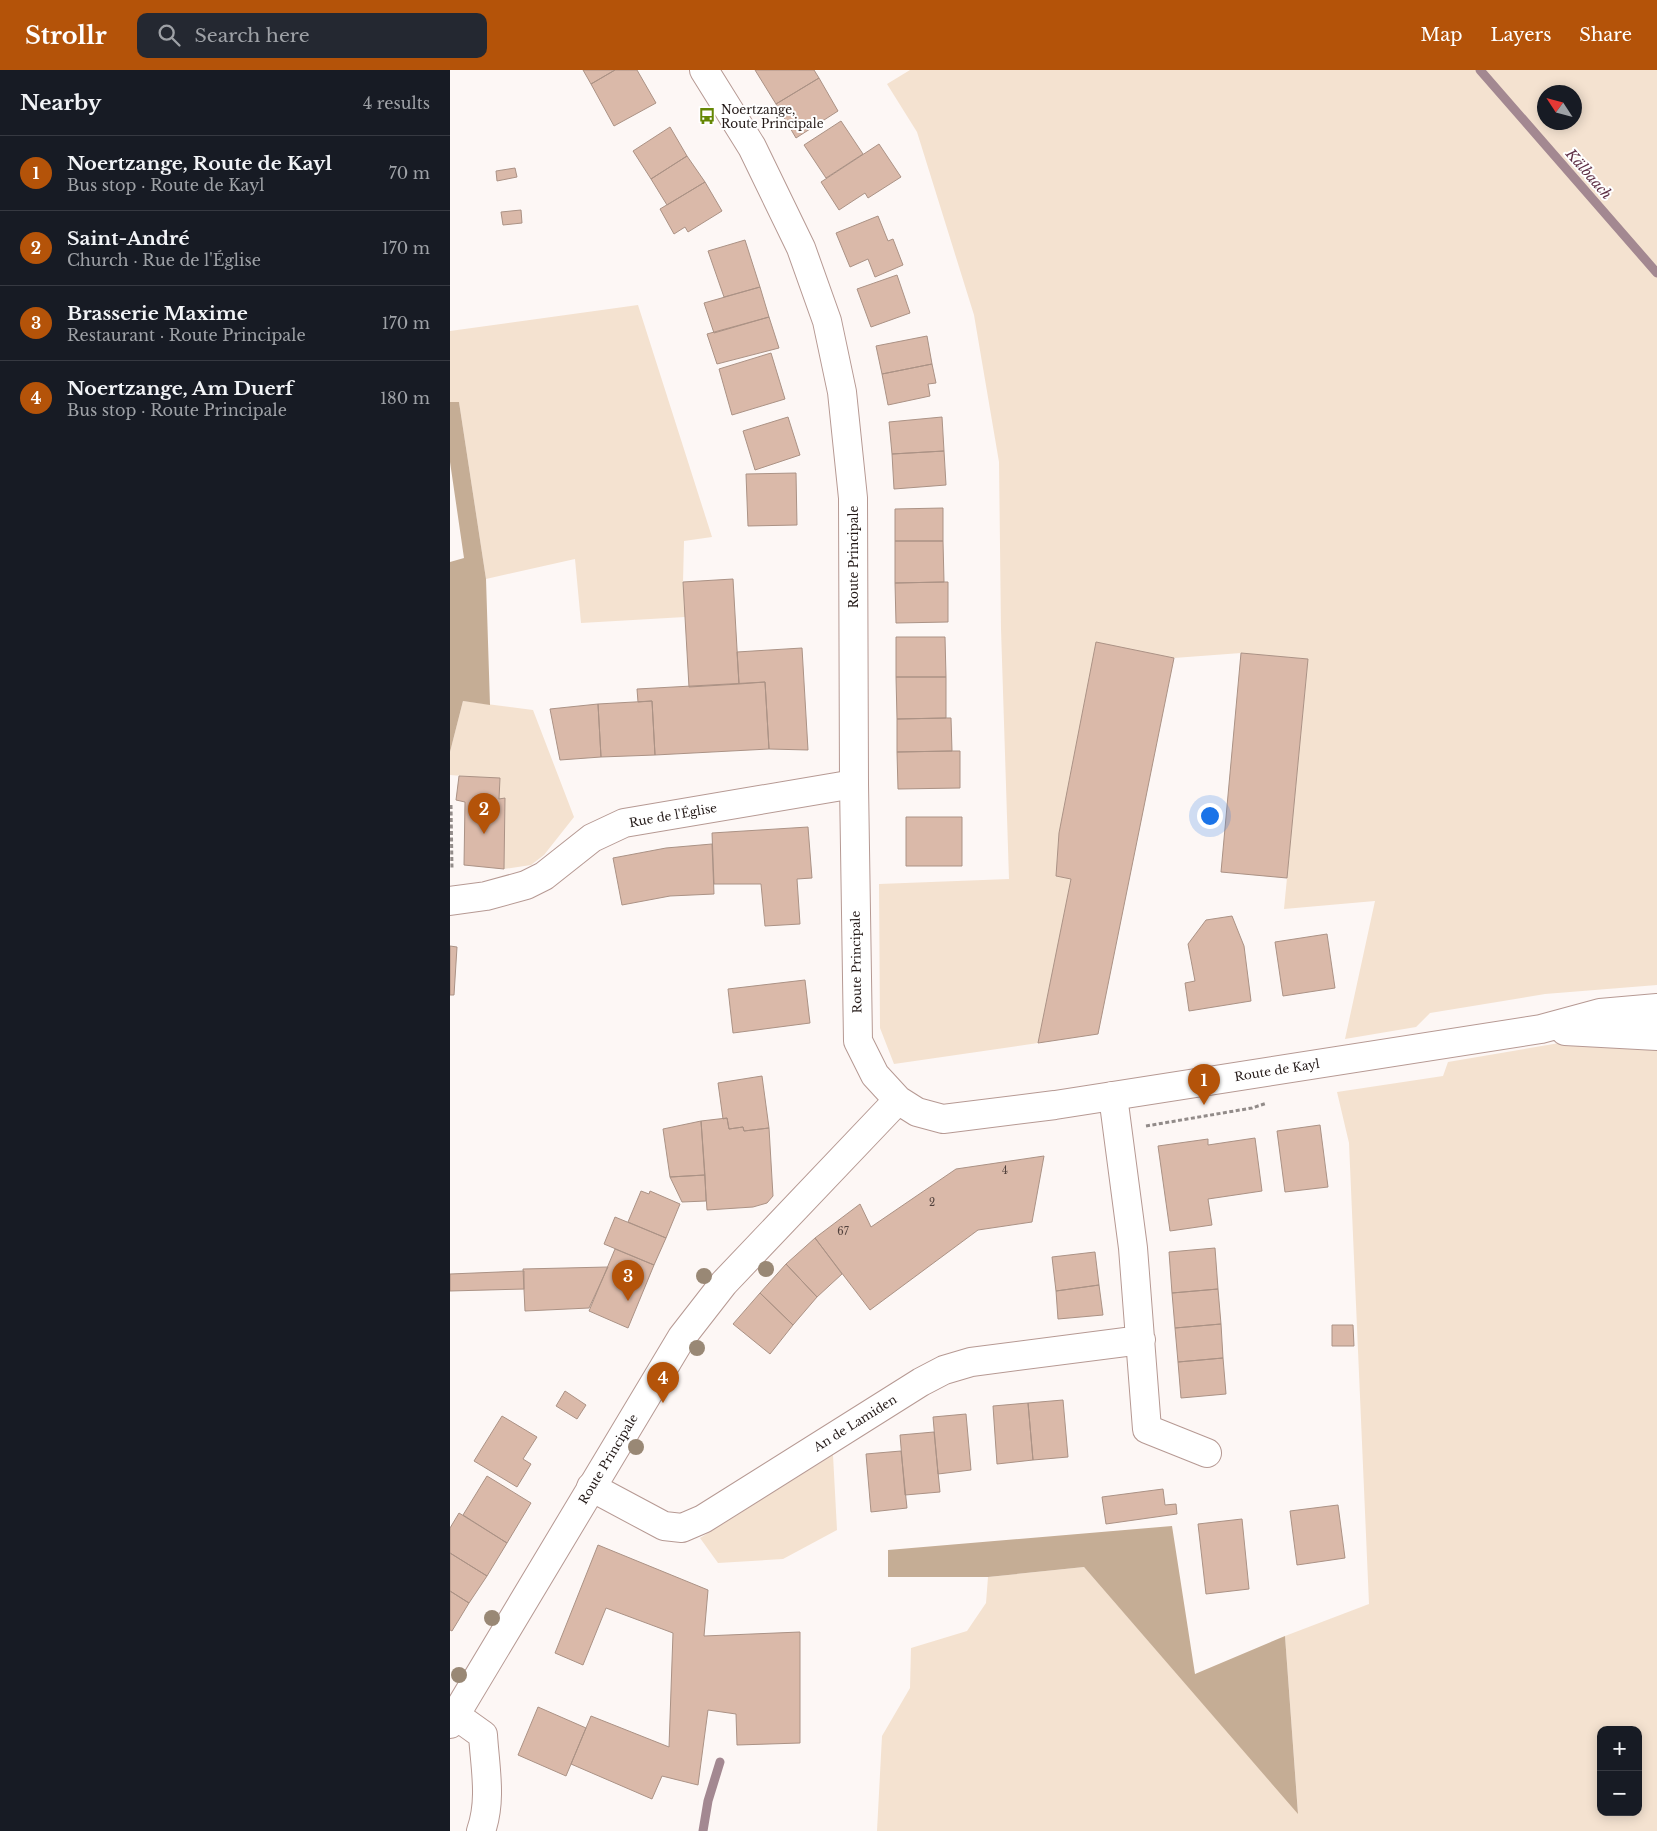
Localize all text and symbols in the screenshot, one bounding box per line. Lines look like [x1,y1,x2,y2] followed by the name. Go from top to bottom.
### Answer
[137,13,487,58] search box
[25,21,107,50] text: Strollr
[155,21,183,49] icon: search
[195,24,310,47] text: Search here
[1421,24,1462,46] text: Map
[1490,24,1551,46] text: Layers
[1579,24,1632,46] text: Share
[1537,85,1582,130] north arrow
[20,90,101,116] text: Nearby
[363,93,430,113] text: 4 results
[721,102,824,131] place label: Noertzange, Route Principale
[697,106,717,126] bus stop icon: Noertzange, Route Principale
[1561,144,1616,203] water label: Kälbaach
[67,152,332,175] text: Noertzange, Route de Kayl
[33,163,39,183] text: 1
[389,163,430,183] text: 70 m
[67,175,264,195] text: Bus stop · Route de Kayl
[67,227,190,250] text: Saint-André
[31,238,41,258] text: 2
[382,238,430,258] text: 170 m
[67,250,261,270] text: Church · Rue de l'Église
[67,302,248,325] text: Brasserie Maxime
[31,313,41,333] text: 3
[382,313,430,333] text: 170 m
[67,325,306,345] text: Restaurant · Route Principale
[67,377,293,400] text: Noertzange, Am Duerf
[31,388,41,408] text: 4
[380,388,430,408] text: 180 m
[67,400,287,420] text: Bus stop · Route Principale
[846,506,861,608] street label: Route Principale
[468,793,500,834] pin: 2
[628,799,718,830] street label: Rue de l'Église
[1197,803,1223,829] your location
[848,911,864,1013] street label: Route Principale
[1233,1056,1321,1084] street label: Route de Kayl
[1188,1064,1220,1105] pin: 1
[1002,1164,1008,1177] house number: 4
[929,1196,935,1209] house number: 2
[837,1225,850,1238] house number: 67
[612,1260,644,1301] pin: 3
[647,1362,679,1403] pin: 4
[810,1391,899,1455] street label: An de Lamiden
[575,1411,641,1507] street label: Route Principale
[1597,1726,1642,1816] map controls
[1597,1726,1642,1771] button: +
[1597,1771,1642,1816] button: −

